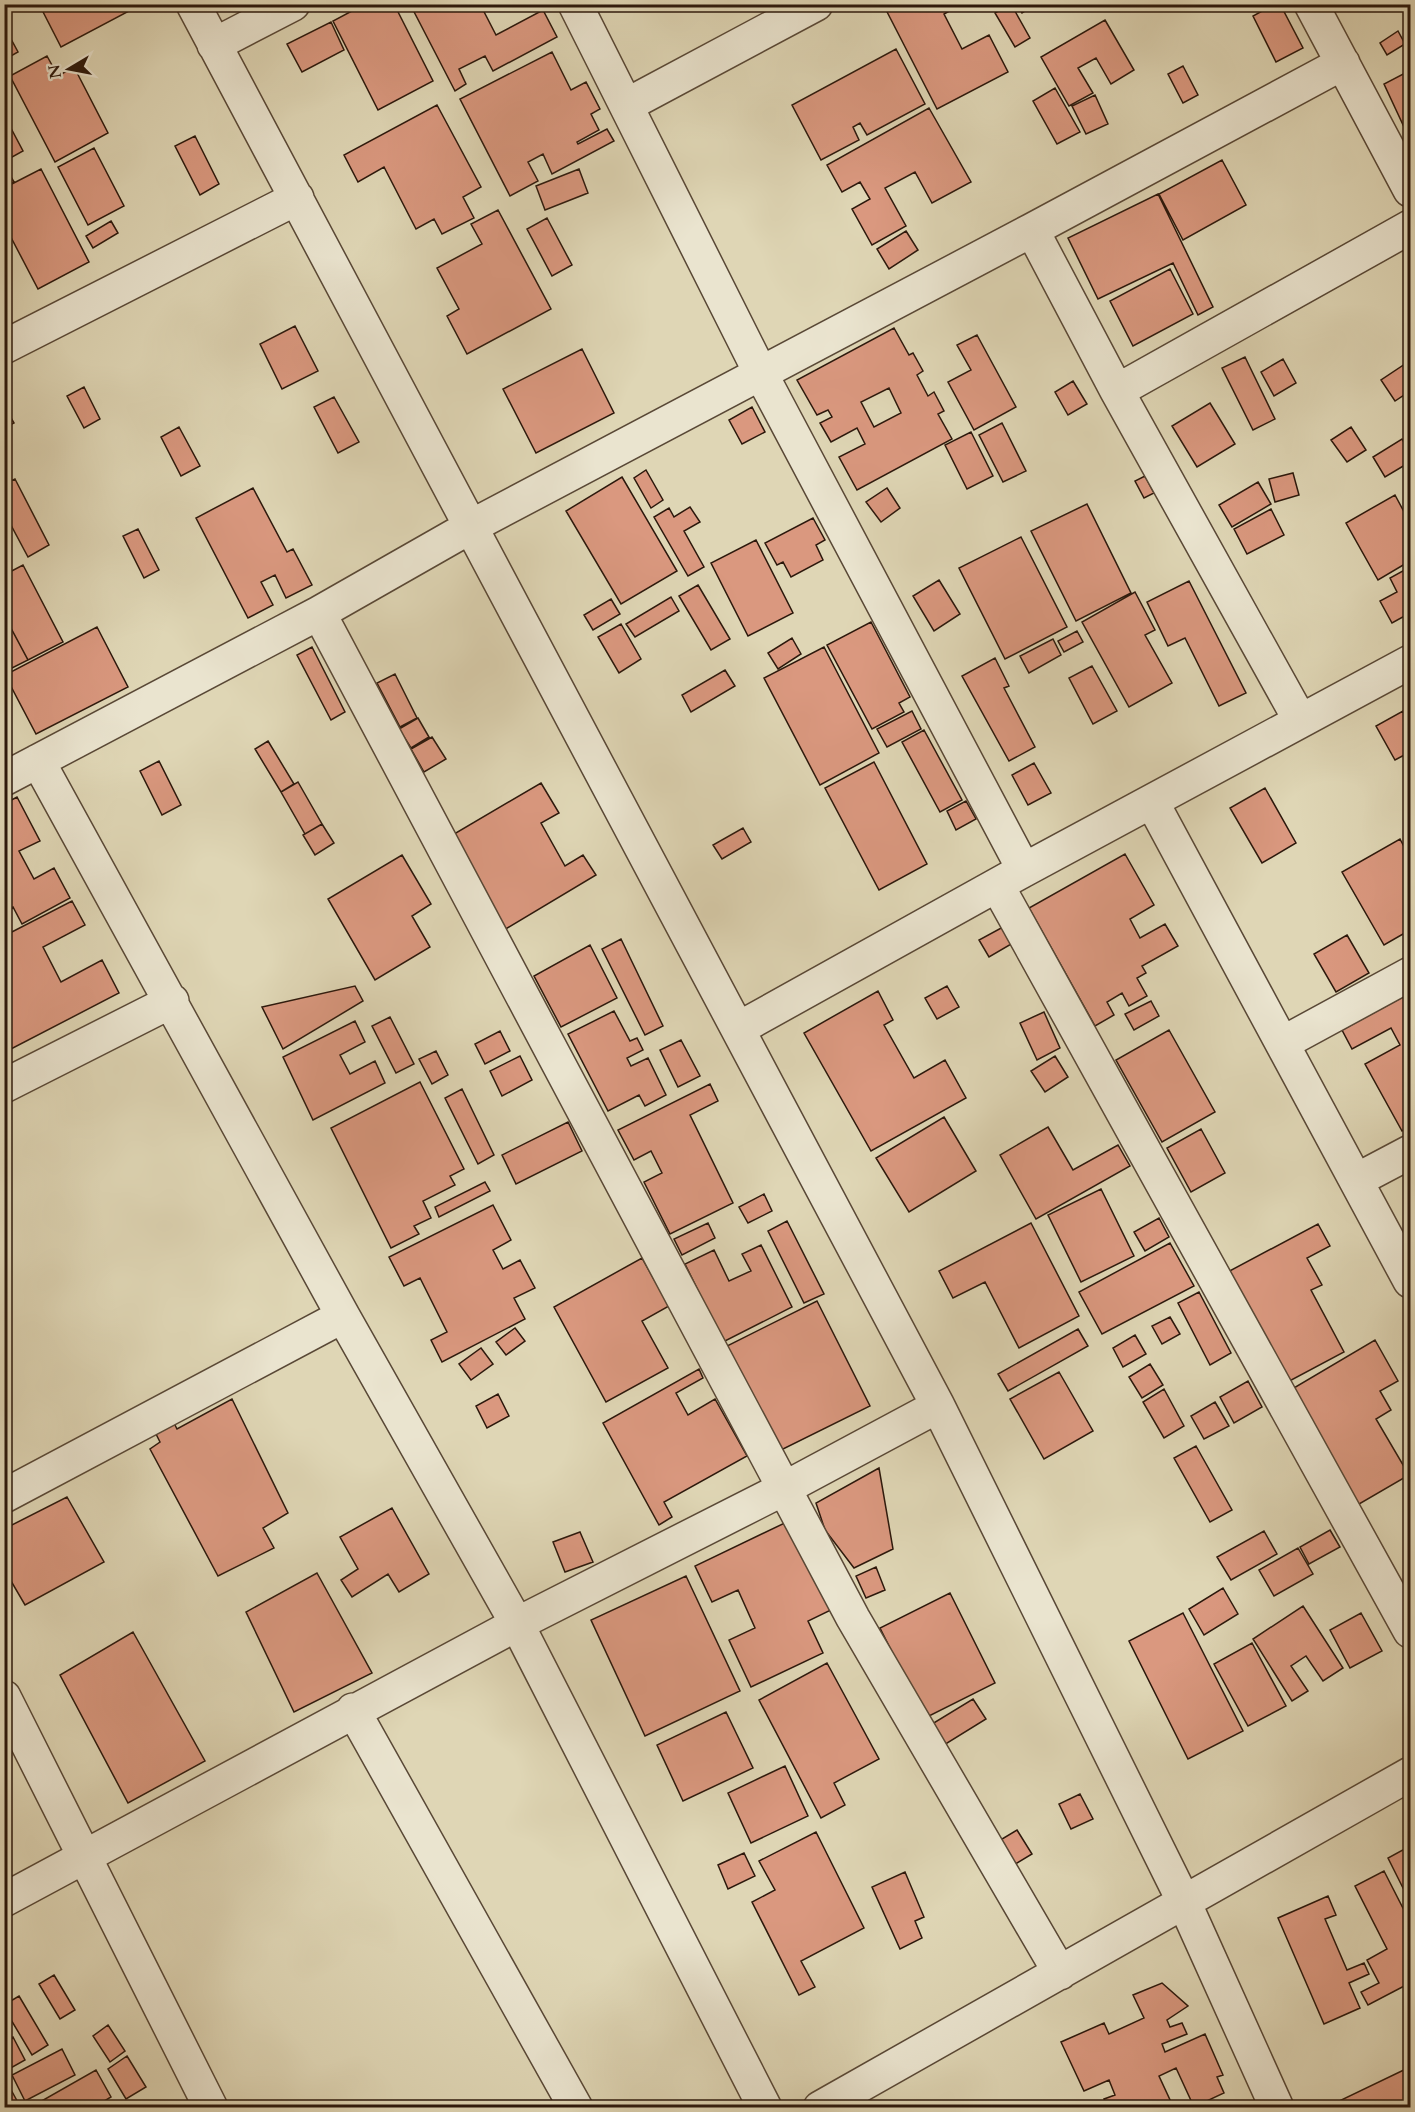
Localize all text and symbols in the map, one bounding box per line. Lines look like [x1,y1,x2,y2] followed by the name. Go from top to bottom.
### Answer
[39,39,99,99] north arrow
[43,63,67,80] text: N

